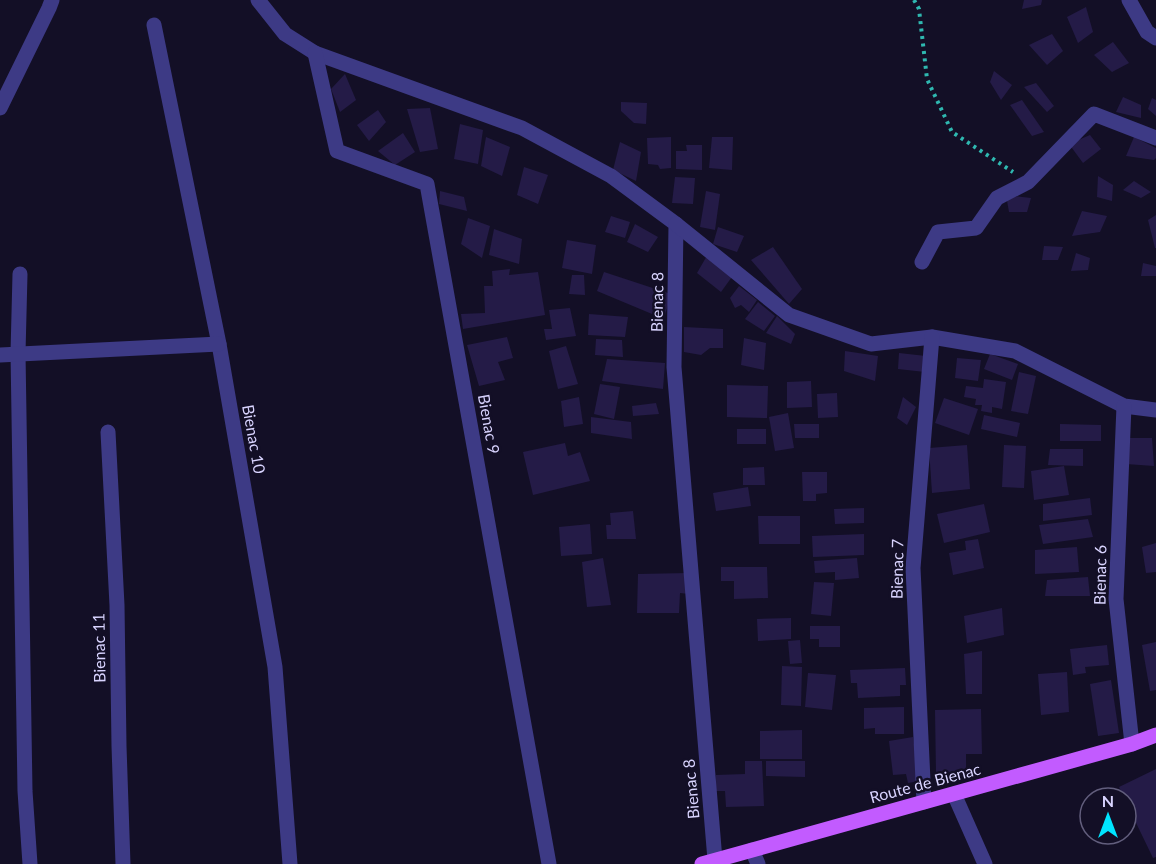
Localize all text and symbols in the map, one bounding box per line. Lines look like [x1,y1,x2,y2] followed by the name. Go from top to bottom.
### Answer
[646,272,667,332] street label: Bienac 8
[475,393,504,455] street label: Bienac 9
[239,403,270,475] street label: Bienac 10
[886,539,907,599] street label: Bienac 7
[1089,545,1110,605] street label: Bienac 6
[88,613,109,683] street label: Bienac 11
[678,758,703,820] street label: Bienac 8
[867,758,983,806] street label: Route de Bienac
[1078,786,1138,846] north arrow
[1102,791,1114,810] text: N

